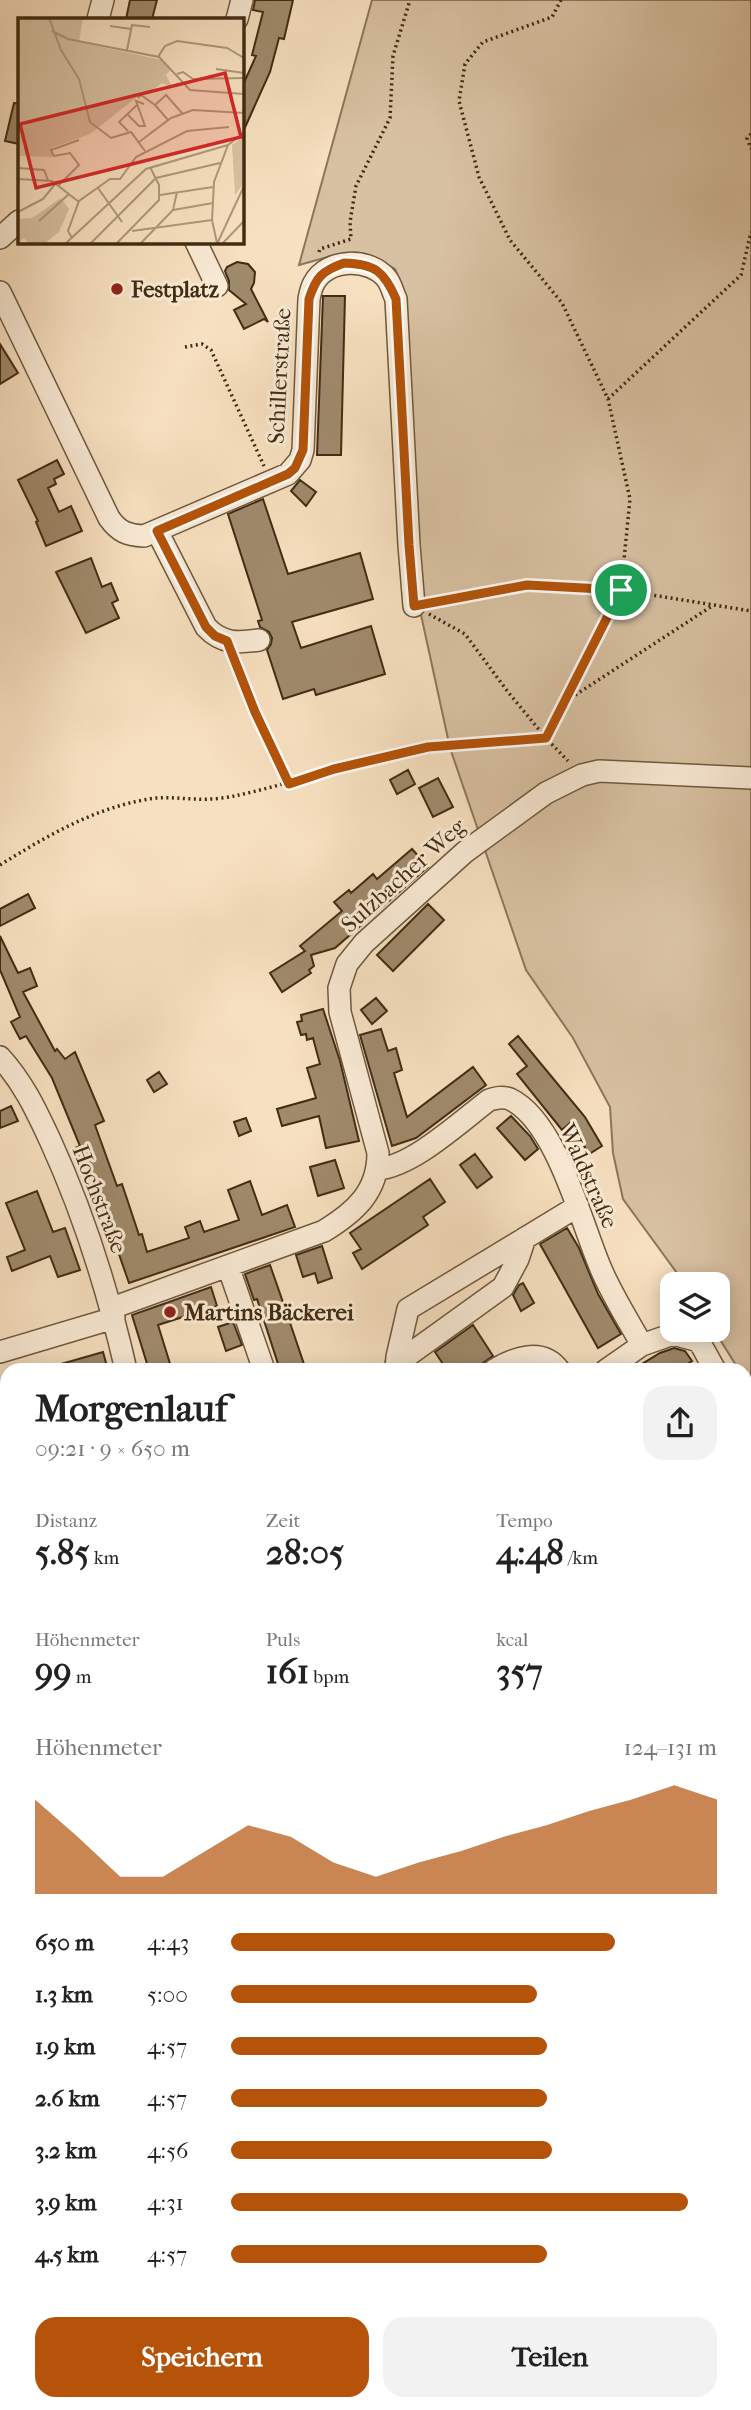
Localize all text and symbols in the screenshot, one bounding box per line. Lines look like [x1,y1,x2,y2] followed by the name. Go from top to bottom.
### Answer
[18,18,243,243] inset map
[130,276,220,303] place label: Festplatz
[109,281,125,297] marker: Festplatz
[262,307,297,445] street label: Schillerstraße
[591,560,651,620] pin
[602,571,640,609] icon: arrive
[336,812,471,938] street label: Sulzbacher Weg
[553,1119,624,1233] street label: Waldstraße
[67,1141,133,1257] street label: Hochstraße
[660,1272,730,1342] map controls
[660,1272,730,1342] button: layers
[184,1299,354,1326] place label: Martins Bäckerei
[162,1304,178,1320] marker: Martins Bäckerei
[35,1386,228,1431] text: Morgenlauf
[643,1386,717,1460] button: share
[35,1435,190,1462] text: 09:21 · 9 × 650 m
[35,1510,97,1532] text: Distanz
[266,1510,300,1532] text: Zeit
[496,1510,553,1532] text: Tempo
[35,1532,90,1573] text: 5.85
[266,1532,344,1573] text: 28:05
[496,1532,564,1573] text: 4:48
[90,1547,119,1569] text: km
[564,1547,598,1569] text: /km
[35,1629,140,1651] text: Höhenmeter
[266,1629,300,1651] text: Puls
[496,1629,528,1651] text: kcal
[35,1651,72,1692] text: 99
[266,1651,309,1692] text: 161
[496,1651,543,1692] text: 357
[72,1666,92,1688] text: m
[309,1666,349,1688] text: bpm
[35,1734,162,1761] text: Höhenmeter
[623,1734,717,1761] text: 124–131 m
[35,1929,94,1956] text: 650 m
[147,1929,189,1956] text: 4:43
[35,1981,93,2008] text: 1.3 km
[147,1981,188,2008] text: 5:00
[35,2033,95,2060] text: 1.9 km
[147,2033,187,2060] text: 4:57
[35,2085,100,2112] text: 2.6 km
[147,2085,187,2112] text: 4:57
[35,2137,97,2164] text: 3.2 km
[147,2137,189,2164] text: 4:56
[35,2189,97,2216] text: 3.9 km
[147,2189,184,2216] text: 4:31
[35,2241,99,2268] text: 4.5 km
[147,2241,187,2268] text: 4:57
[35,2317,369,2397] button: Speichern
[383,2317,717,2397] button: Teilen

